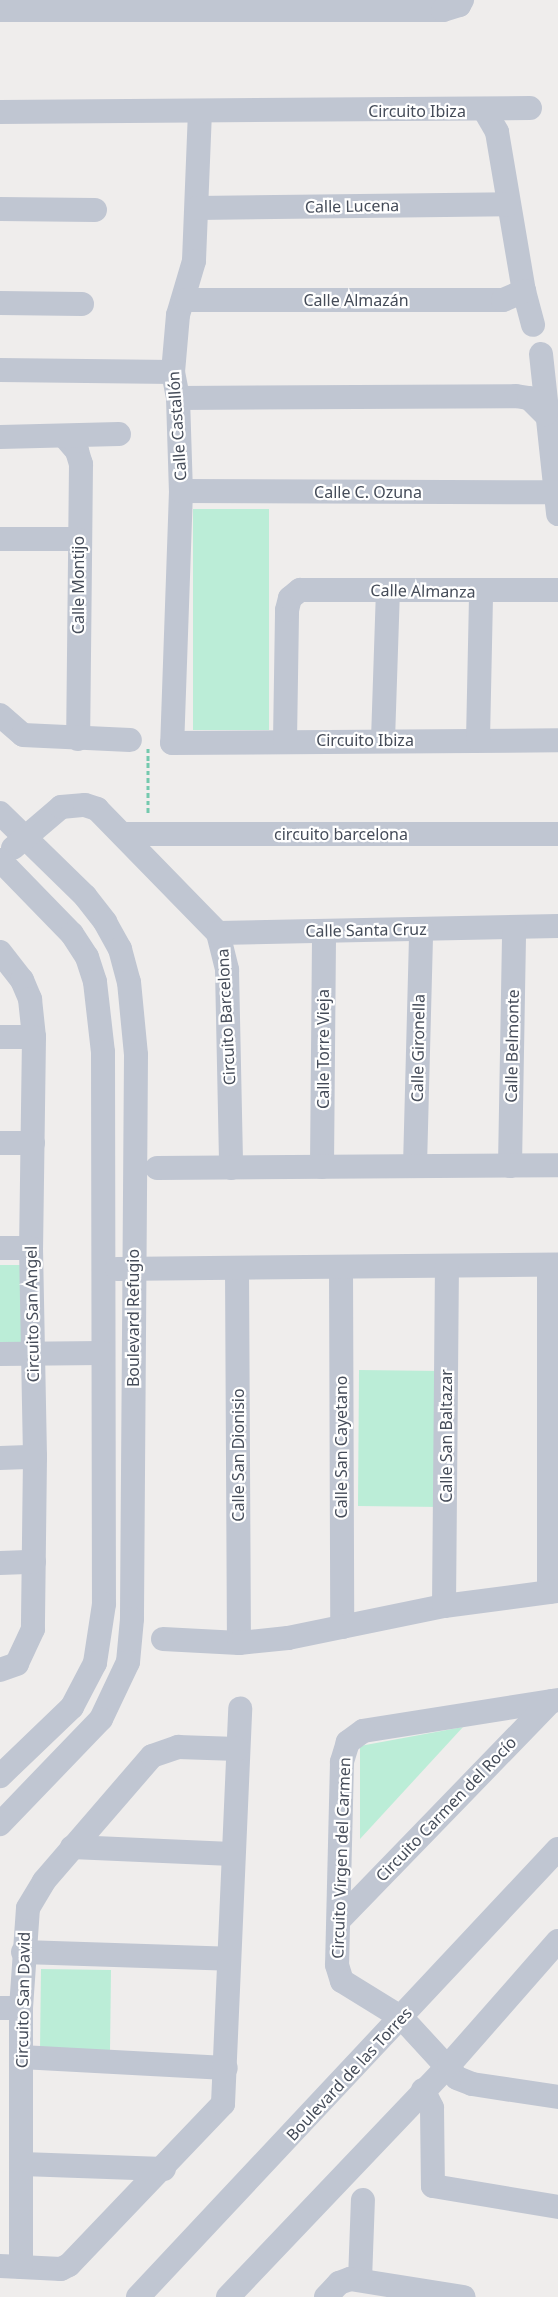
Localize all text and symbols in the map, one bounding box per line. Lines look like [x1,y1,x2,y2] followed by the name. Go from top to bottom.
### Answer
[368,101,466,121] street label: Circuito Ibiza
[305,196,399,216] street label: Calle Lucena
[303,290,409,310] street label: Calle Almazán
[164,371,190,481] street label: Calle Castallón
[314,482,422,502] street label: Calle C. Ozuna
[68,536,88,634] street label: Calle Montijo
[370,580,476,602] street label: Calle Almanza
[316,730,414,750] street label: Circuito Ibiza
[274,824,408,844] street label: circuito barcelona
[305,919,427,941] street label: Calle Santa Cruz
[213,948,239,1086] street label: Circuito Barcelona
[313,989,333,1109] street label: Calle Torre Vieja
[501,989,523,1103] street label: Calle Belmonte
[407,994,429,1102] street label: Calle Gironella
[21,1245,43,1383] street label: Circuito San Angel
[123,1249,143,1387] street label: Boulevard Refugio
[436,1369,456,1503] street label: Calle San Baltazar
[331,1376,351,1518] street label: Calle San Cayetano
[228,1388,248,1522] street label: Calle San Dionisio
[372,1733,520,1885] street label: Circuito Carmen del Rocío
[328,1757,354,1959] street label: Circuito Virgen del Carmen
[12,1932,34,2068] street label: Circuito San David
[282,2003,416,2145] street label: Boulevard de las Torres

